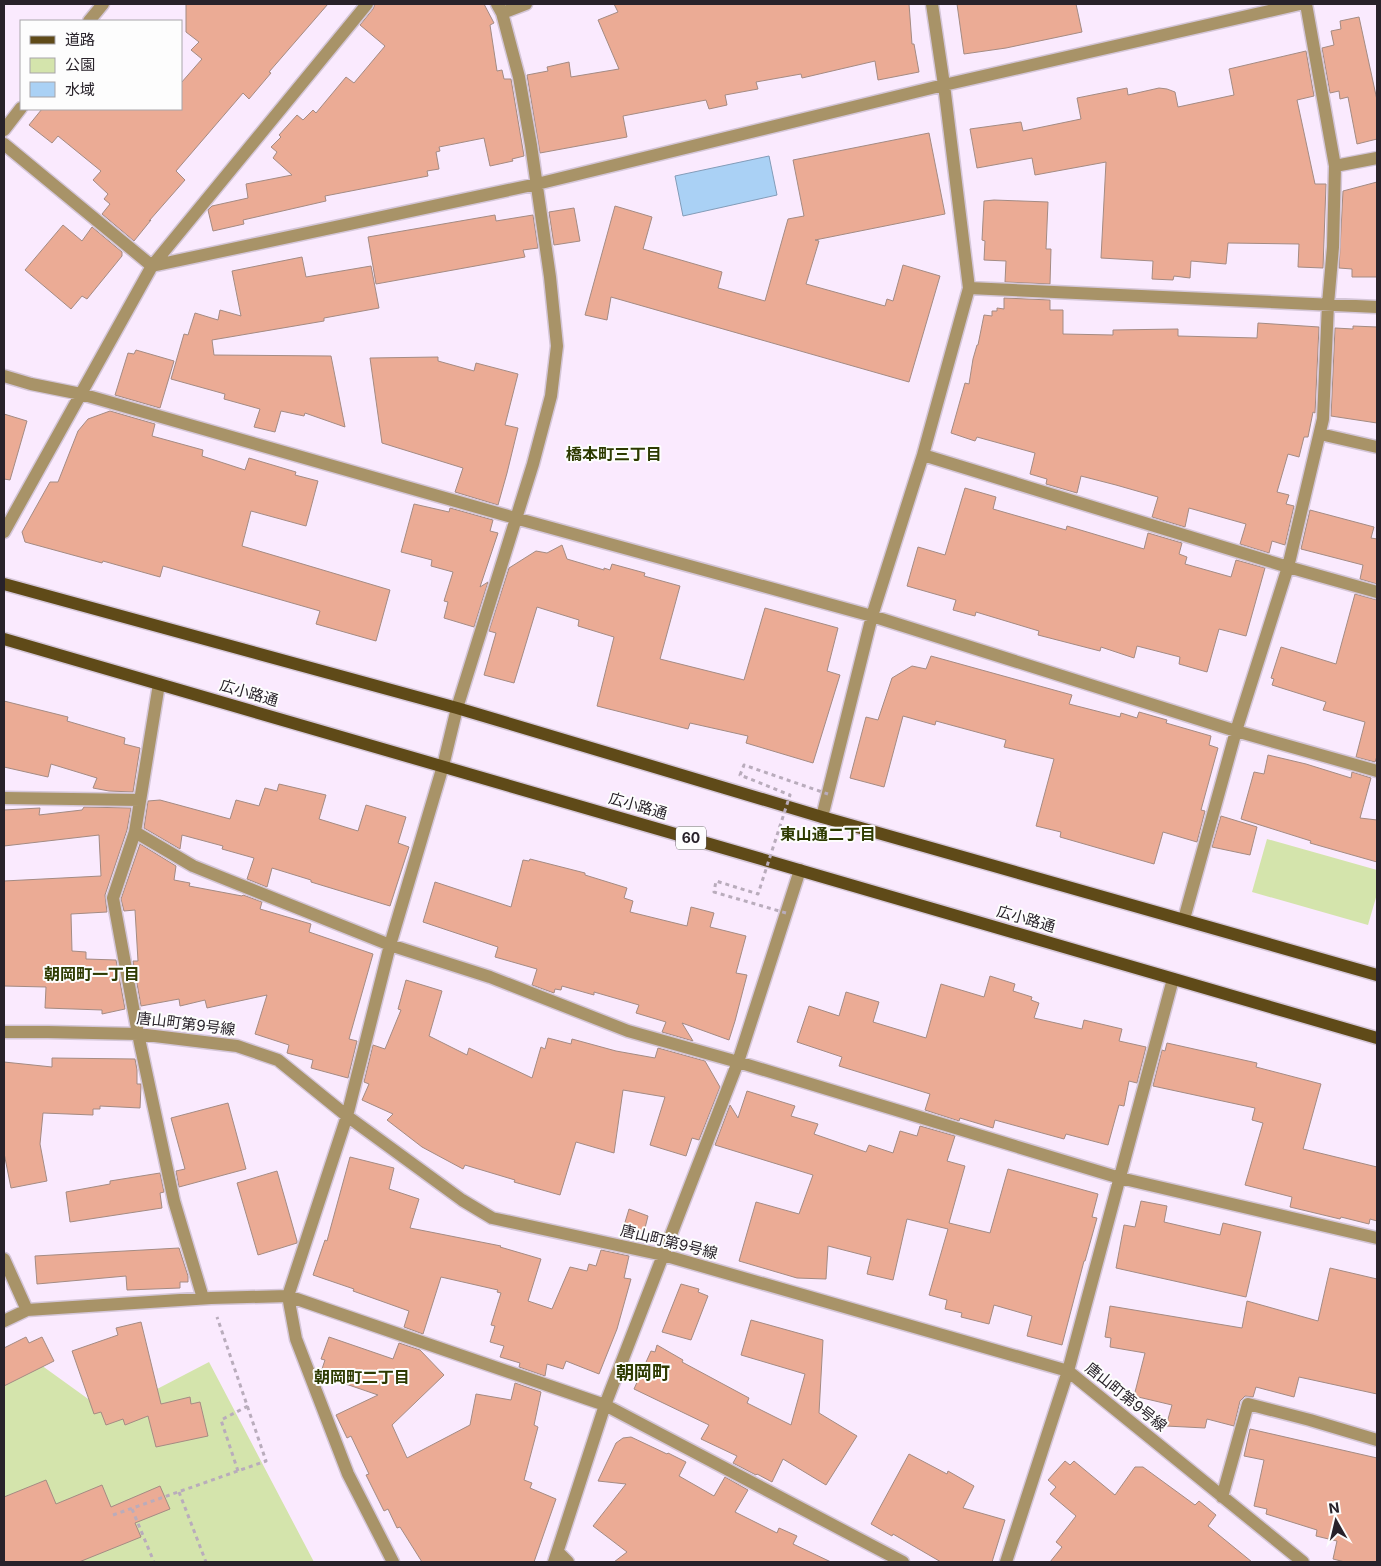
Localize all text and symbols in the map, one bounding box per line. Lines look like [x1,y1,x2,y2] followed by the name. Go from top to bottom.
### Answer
[20,20,182,110] legend
[65,30,95,49] text: 道路
[65,55,95,74] text: 公園
[65,80,95,99] text: 水域
[566,444,662,464] district label: 橋本町三丁目
[218,675,281,710] street label: 広小路通
[607,788,670,823] street label: 広小路通
[780,824,876,844] district label: 東山通二丁目
[676,826,706,850] road number: 60
[995,901,1058,936] street label: 広小路通
[44,964,140,984] district label: 朝岡町一丁目
[136,1008,237,1039] street label: 唐山町第9号線
[619,1220,720,1263] street label: 唐山町第9号線
[1082,1358,1171,1435] street label: 唐山町第9号線
[616,1362,670,1383] district label: 朝岡町
[314,1367,410,1387] district label: 朝岡町二丁目
[1311,1496,1361,1546] north arrow
[1328,1498,1341,1517] text: N

